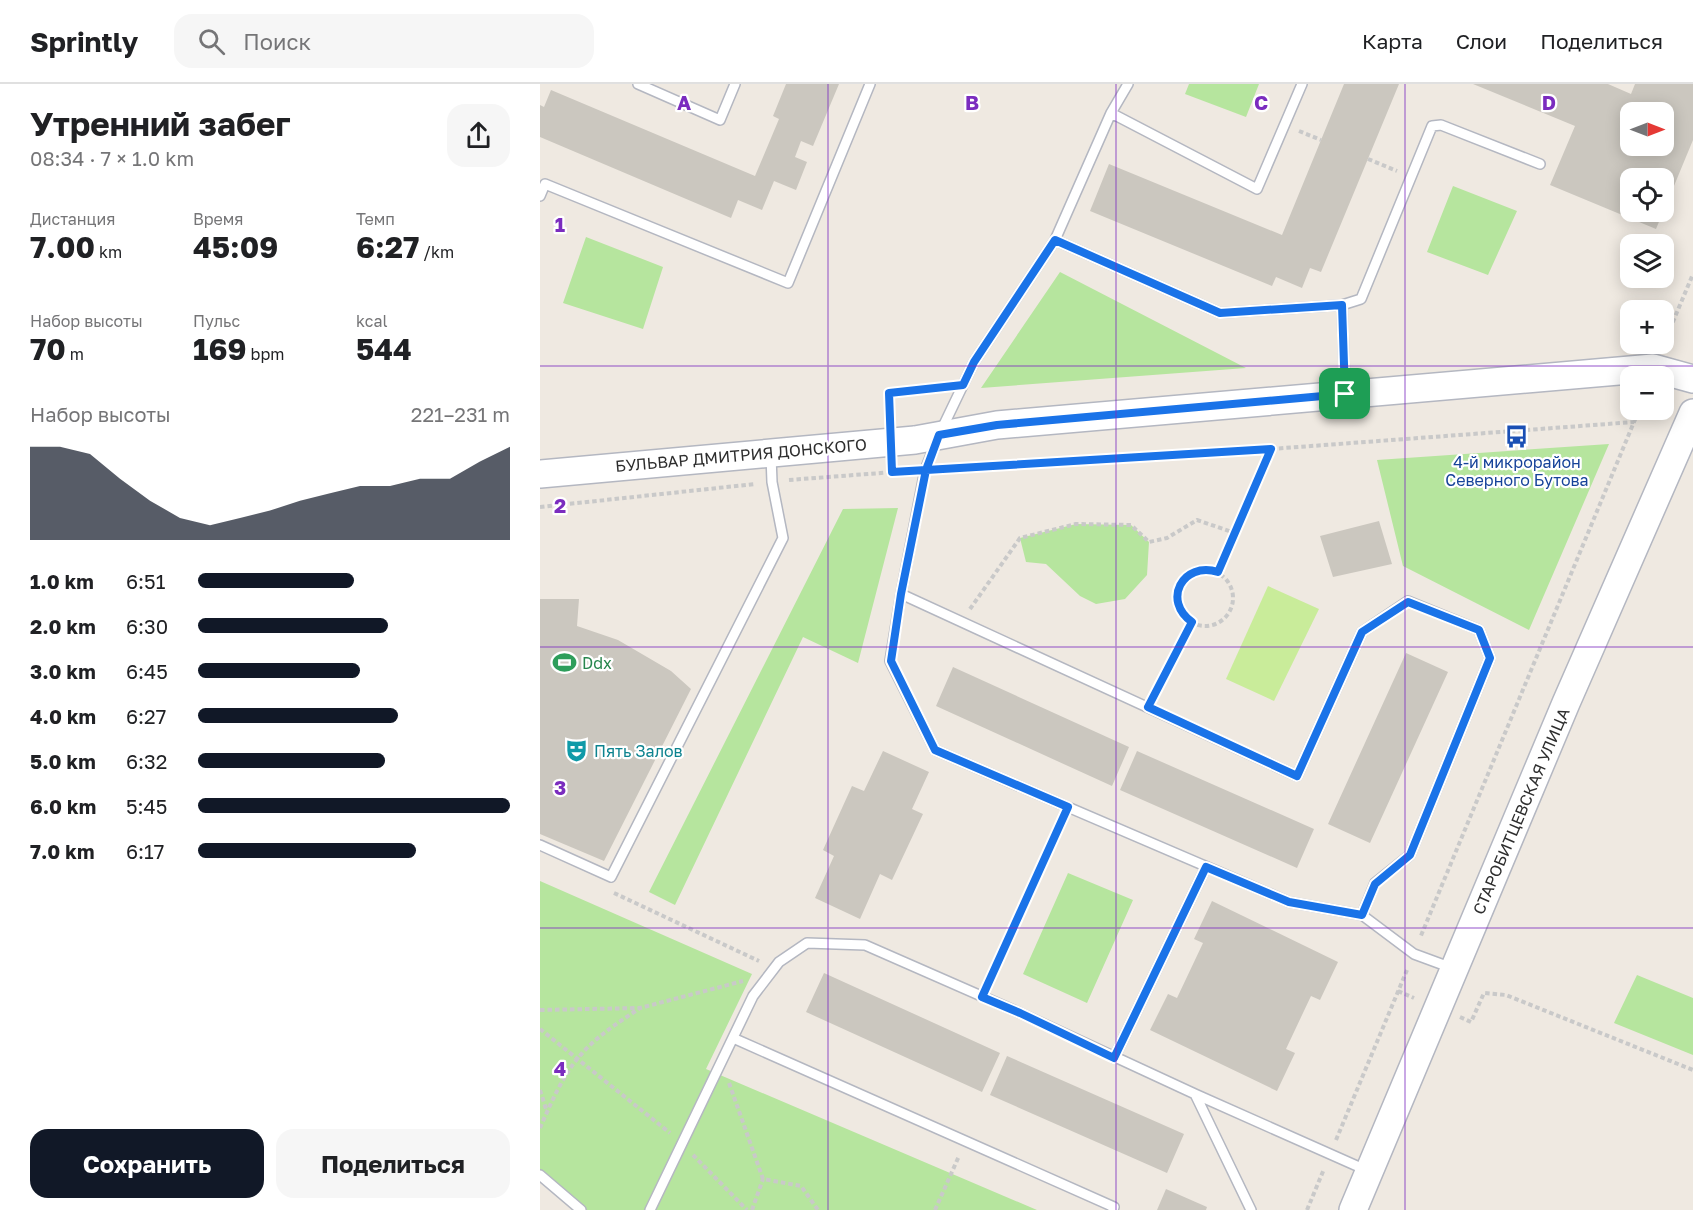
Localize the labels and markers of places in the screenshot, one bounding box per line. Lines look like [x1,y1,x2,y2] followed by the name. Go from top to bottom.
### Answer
[1319,368,1370,419] pin
[1504,424,1530,450] bus stop icon: 4-й микрорайон Северного Бутова
[1445,452,1589,490] place label: 4-й микрорайон Северного Бутова
[551,650,577,676] sports icon: Ddx
[582,653,612,673] place label: Ddx
[563,738,589,764] theatre icon: Пять Залов
[594,741,683,761] place label: Пять Залов

